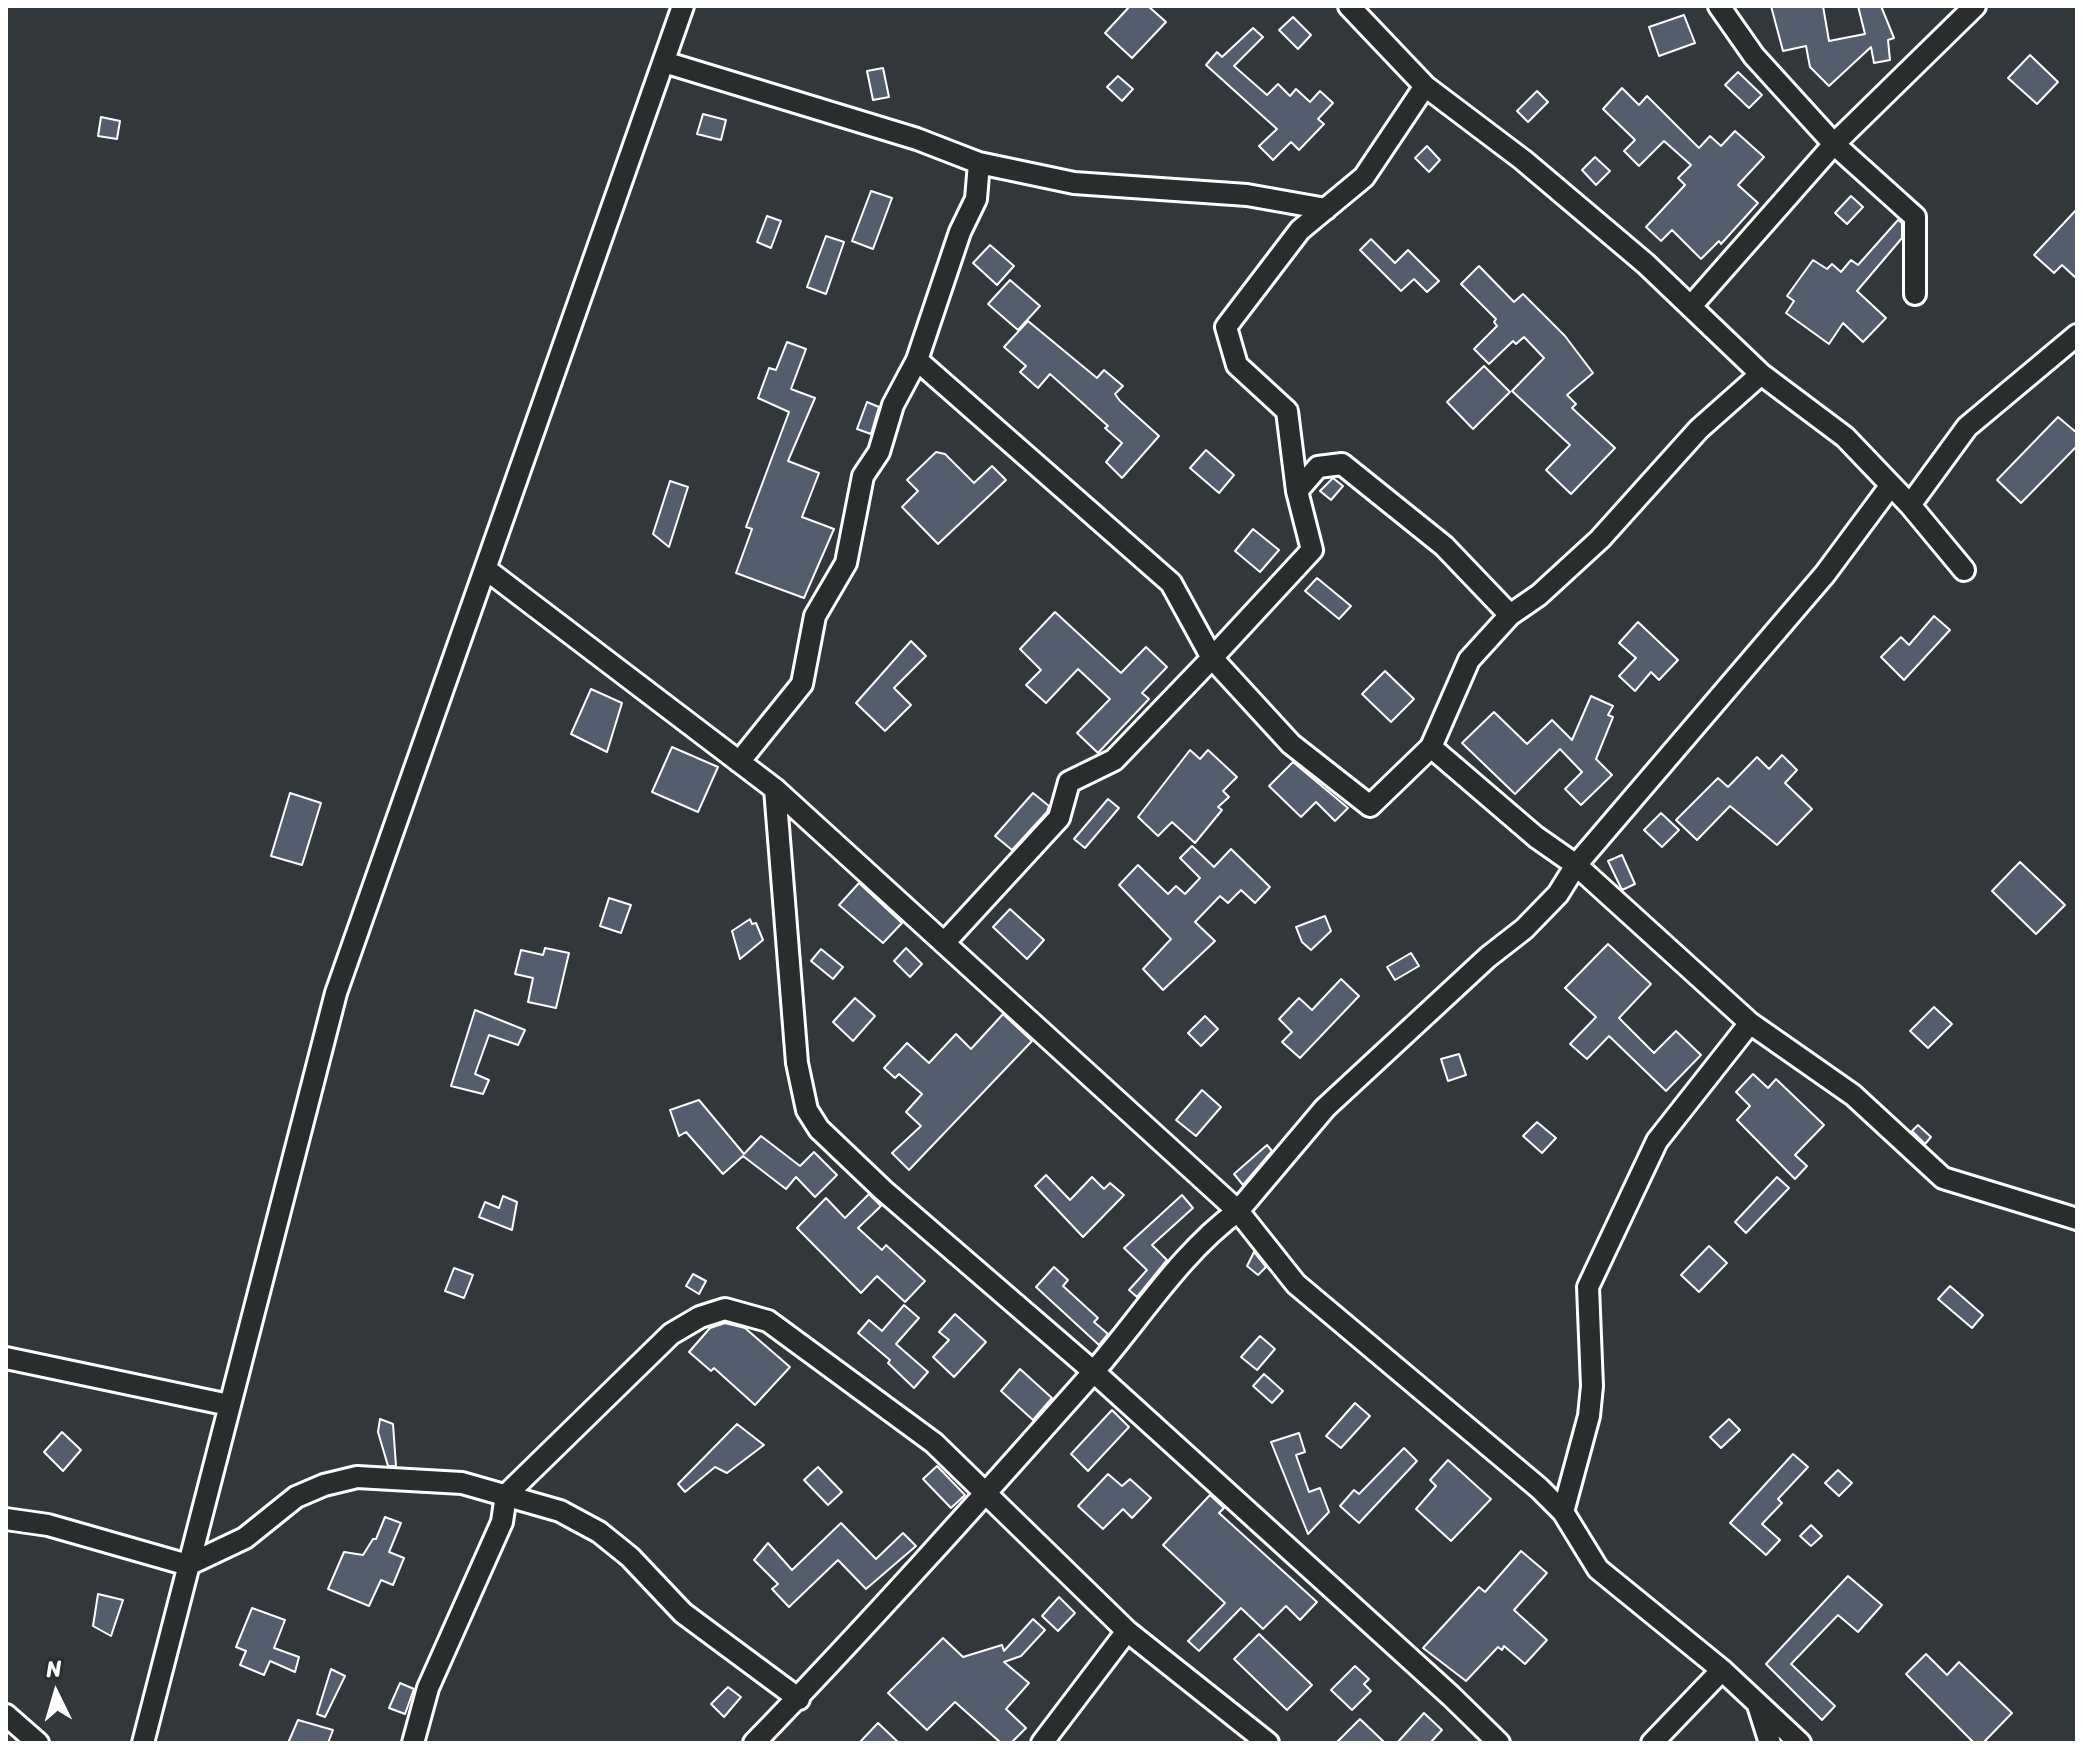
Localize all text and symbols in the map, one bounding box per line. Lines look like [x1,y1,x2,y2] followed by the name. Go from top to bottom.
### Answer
[45,1649,63,1689] text: N
[16,1653,96,1733] north arrow

